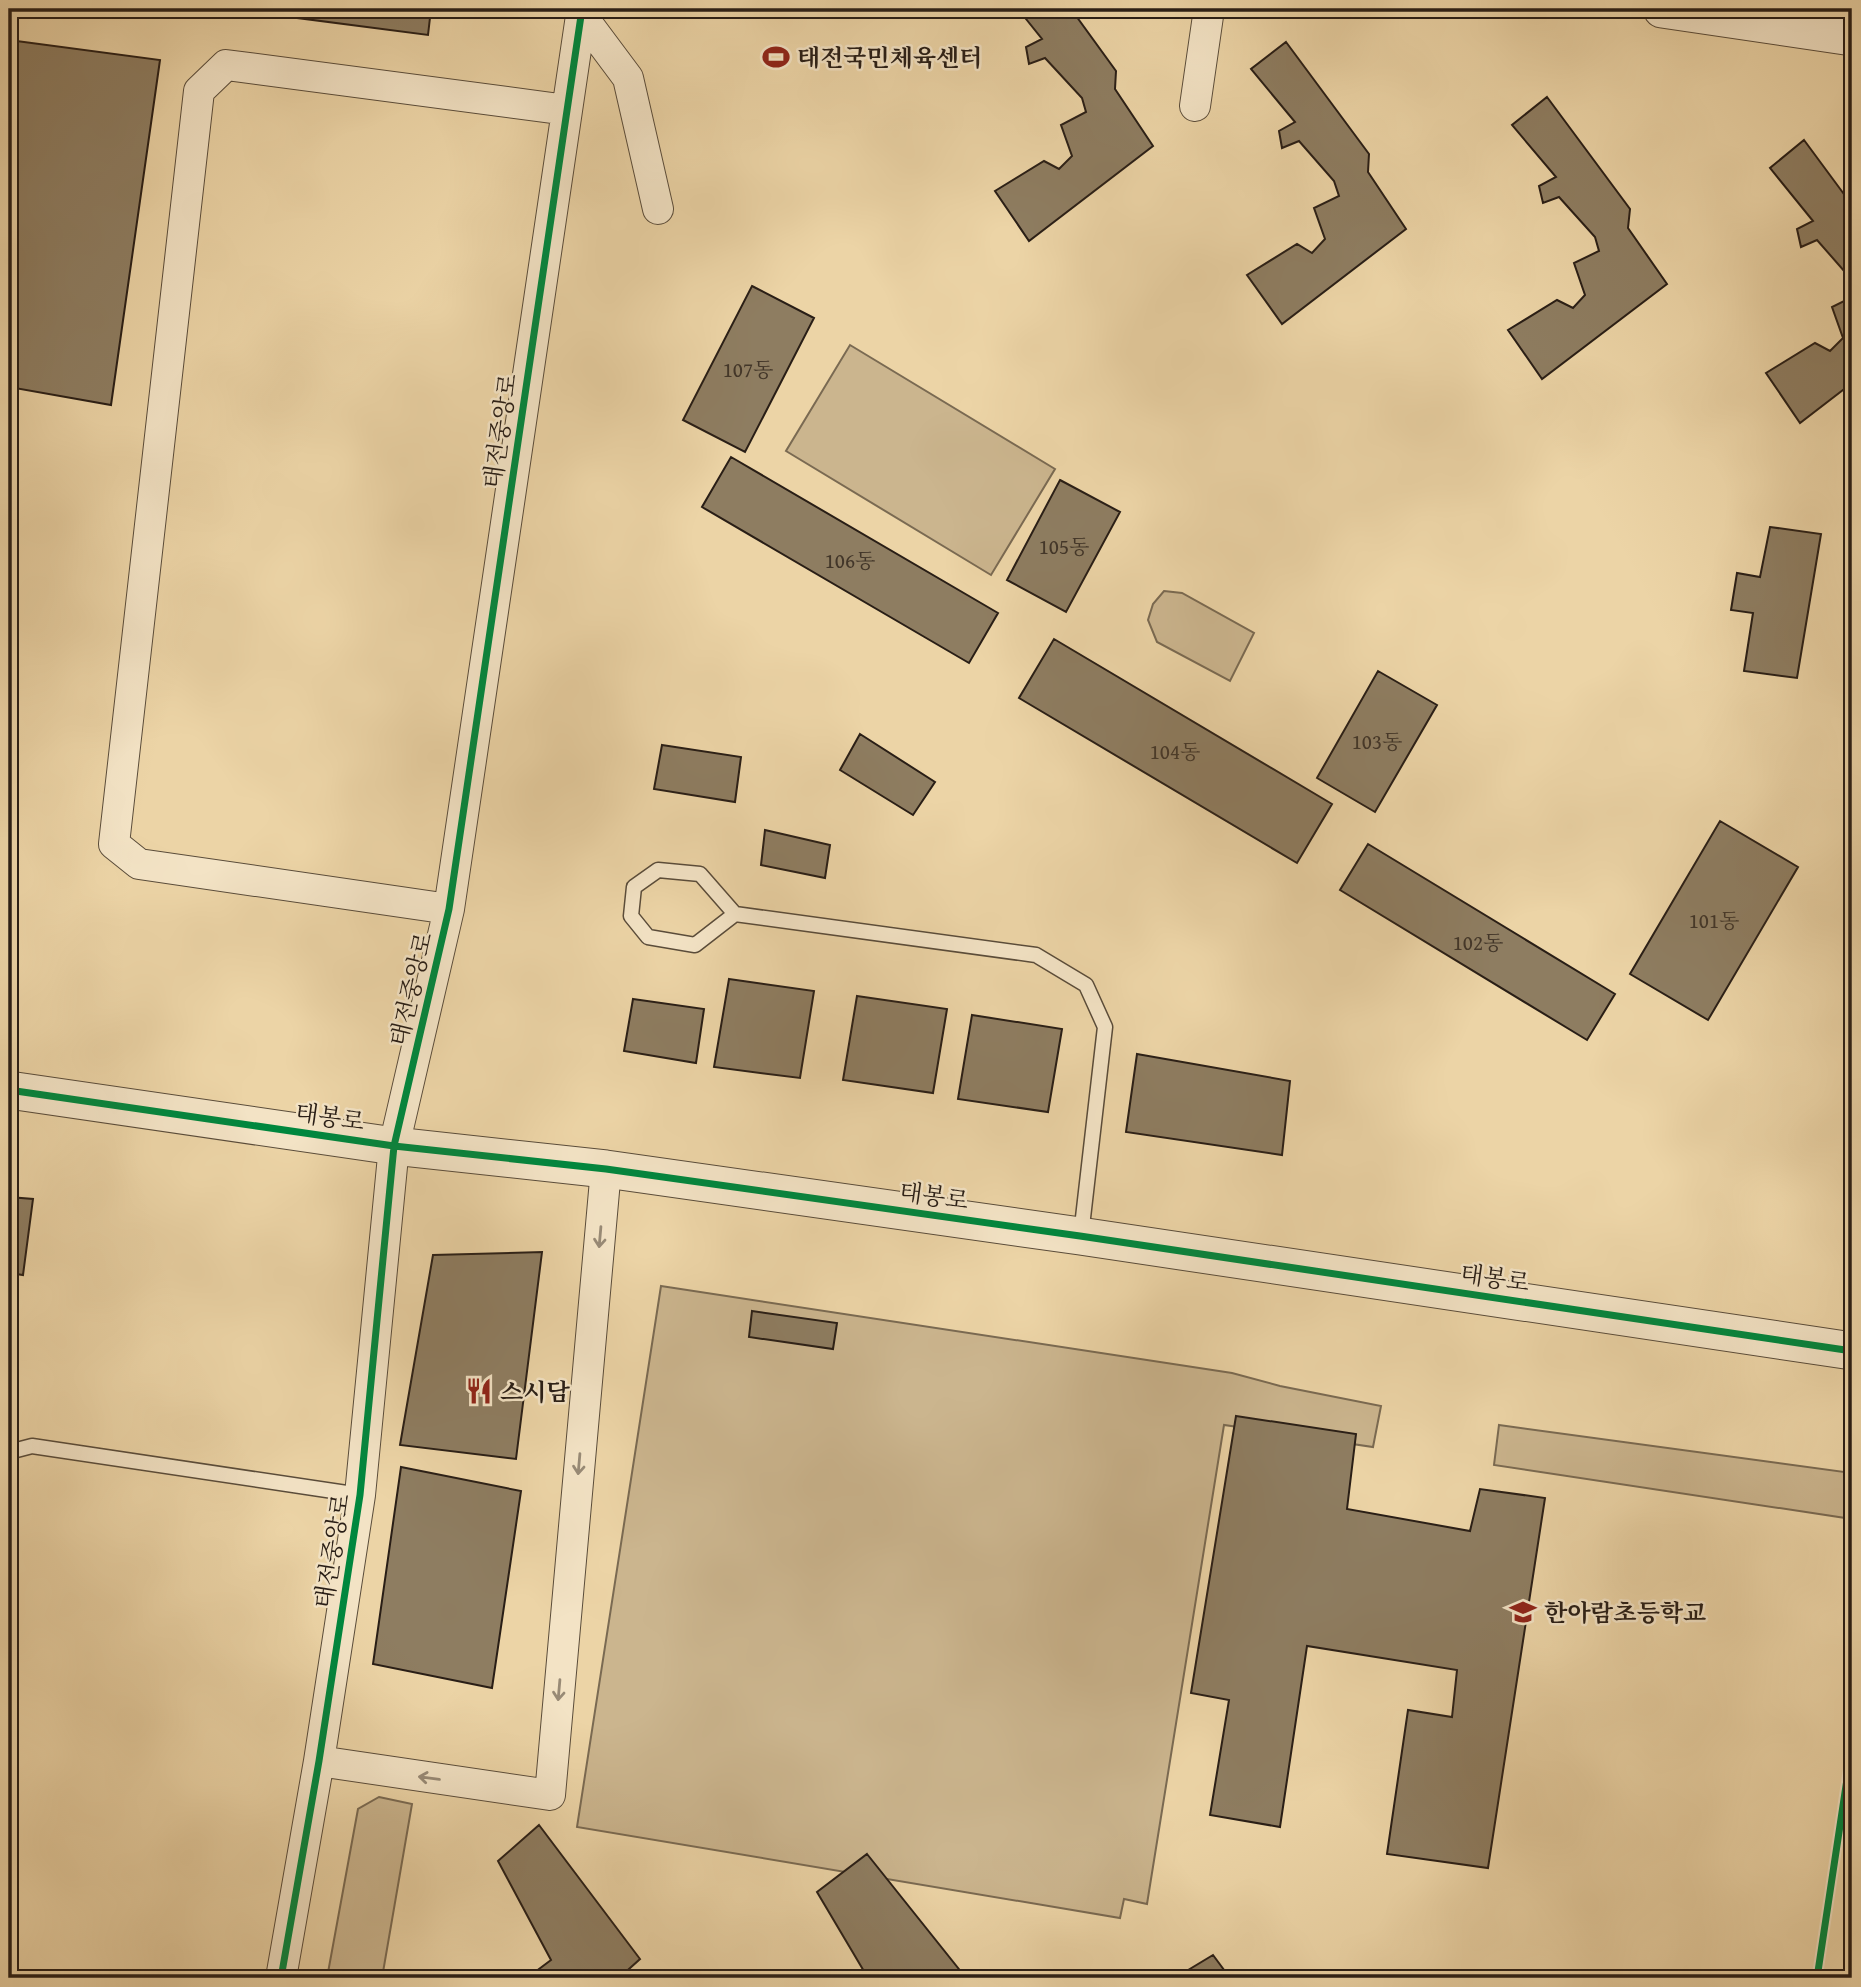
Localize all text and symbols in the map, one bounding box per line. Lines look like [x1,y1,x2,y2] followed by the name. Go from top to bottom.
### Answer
[797,40,982,75] place label: 태전국민체육센터
[761,42,791,72] sports icon: 태전국민체육센터
[723,354,773,385] house number: 107동
[475,371,525,491] street label: 태전중앙로
[1039,531,1089,562] house number: 105동
[825,545,875,576] house number: 106동
[1352,726,1402,757] house number: 103동
[1150,736,1200,767] house number: 104동
[1689,905,1739,936] house number: 101동
[1453,927,1503,958] house number: 102동
[381,929,441,1049] street label: 태전중앙로
[293,1095,367,1139] street label: 태봉로
[897,1174,971,1218] street label: 태봉로
[593,1225,606,1248] one-way arrow
[1458,1256,1532,1300] street label: 태봉로
[500,1374,570,1409] place label: 스시담
[464,1376,494,1406] restaurant icon: 스시담
[572,1452,585,1474] one-way arrow
[306,1491,358,1611] street label: 태전중앙로
[1544,1595,1706,1630] place label: 한아람초등학교
[1508,1597,1538,1627] school or university icon: 한아람초등학교
[552,1678,565,1701] one-way arrow
[418,1771,441,1784] one-way arrow

